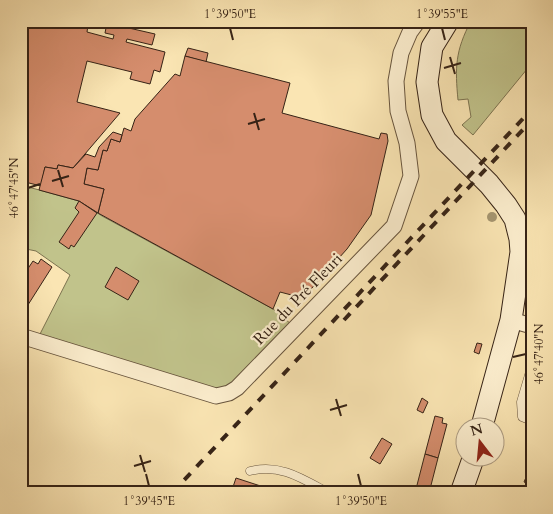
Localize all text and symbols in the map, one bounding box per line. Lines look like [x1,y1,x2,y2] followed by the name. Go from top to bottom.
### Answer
[204,6,256,22] text: 1°39'50"E
[416,6,468,22] text: 1°39'55"E
[6,157,22,218] text: 46°47'45"N
[249,248,348,350] street label: Rue du Pré Fleuri
[531,323,547,384] text: 46°47'40"N
[456,416,506,466] north arrow
[468,419,485,441] text: N
[123,493,175,509] text: 1°39'45"E
[335,493,387,509] text: 1°39'50"E

